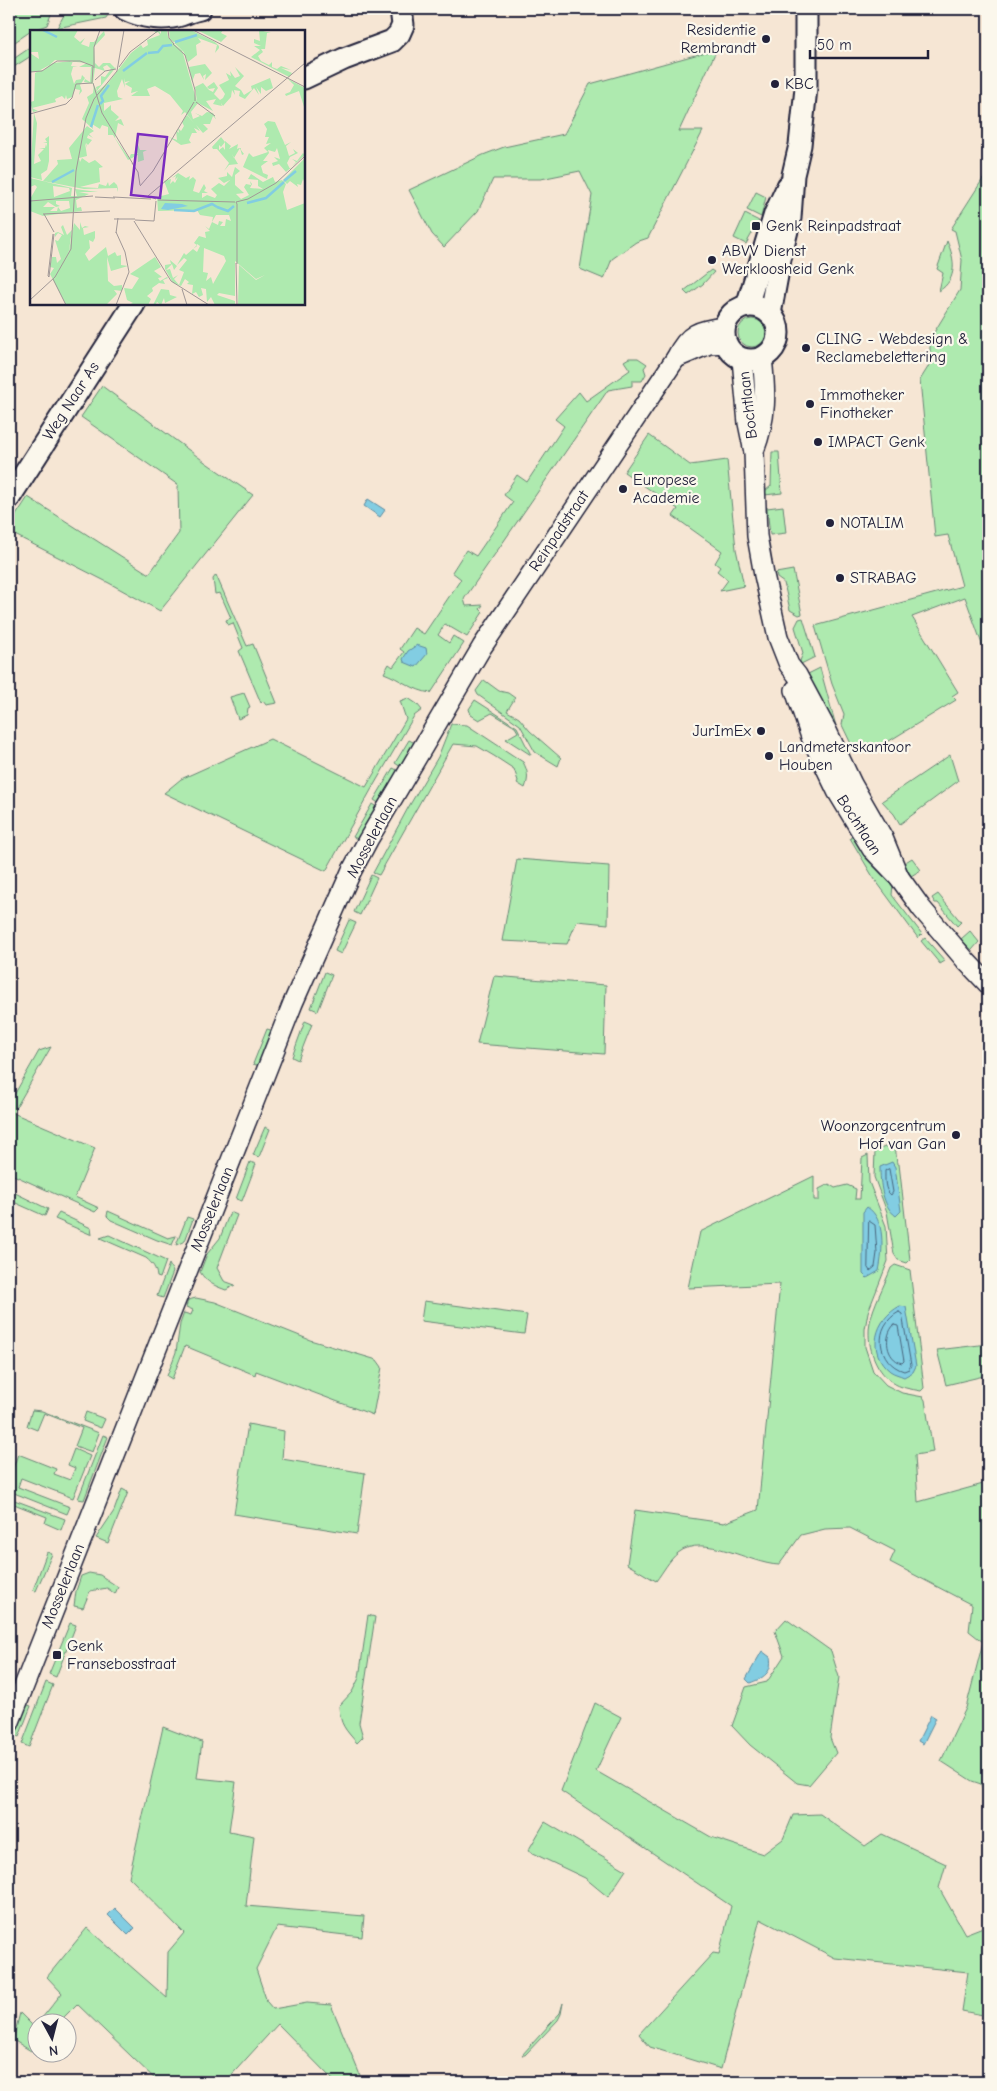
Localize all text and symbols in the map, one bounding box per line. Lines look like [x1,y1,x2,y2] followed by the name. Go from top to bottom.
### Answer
[681,21,756,57] place label: Residentie Rembrandt
[810,28,927,60] scale bar
[30,30,305,305] inset map
[760,33,772,45] marker: Residentie Rembrandt
[817,36,852,54] text: 50 m
[785,75,814,93] place label: KBC
[769,78,781,90] marker: KBC
[766,217,901,235] place label: Genk Reinpadstraat
[750,220,762,232] marker: Genk Reinpadstraat
[722,242,854,278] place label: ABVV Dienst Werkloosheid Genk
[706,254,718,266] marker: ABVV Dienst Werkloosheid Genk
[816,330,968,366] place label: CLING - Webdesign & Reclamebelettering
[800,342,812,354] marker: CLING - Webdesign & Reclamebelettering
[39,358,103,443] street label: Weg Naar As
[735,370,761,440] street label: Bochtlaan
[820,386,905,422] place label: Immotheker Finotheker
[804,398,816,410] marker: Immotheker Finotheker
[828,433,925,451] place label: IMPACT Genk
[812,436,824,448] marker: IMPACT Genk
[633,471,700,507] place label: Europese Academie
[617,483,629,495] marker: Europese Academie
[525,487,593,575] street label: Reinpadstraat
[840,514,904,532] place label: NOTALIM
[824,517,836,529] marker: NOTALIM
[850,569,917,587] place label: STRABAG
[834,572,846,584] marker: STRABAG
[692,722,751,740] place label: JurImEx
[755,725,767,737] marker: JurImEx
[779,738,911,774] place label: Landmeterskantoor Houben
[763,750,775,762] marker: Landmeterskantoor Houben
[833,792,885,858] street label: Bochtlaan
[343,793,401,881] street label: Mosselerlaan
[821,1117,946,1153] place label: Woonzorgcentrum Hof van Gan
[950,1129,962,1141] marker: Woonzorgcentrum Hof van Gan
[187,1164,237,1254] street label: Mosselerlaan
[38,1541,88,1631] street label: Mosselerlaan
[67,1637,176,1673] place label: Genk Fransebosstraat
[51,1649,63,1661] marker: Genk Fransebosstraat
[28,2014,78,2064] north arrow
[48,2041,59,2059] text: N

